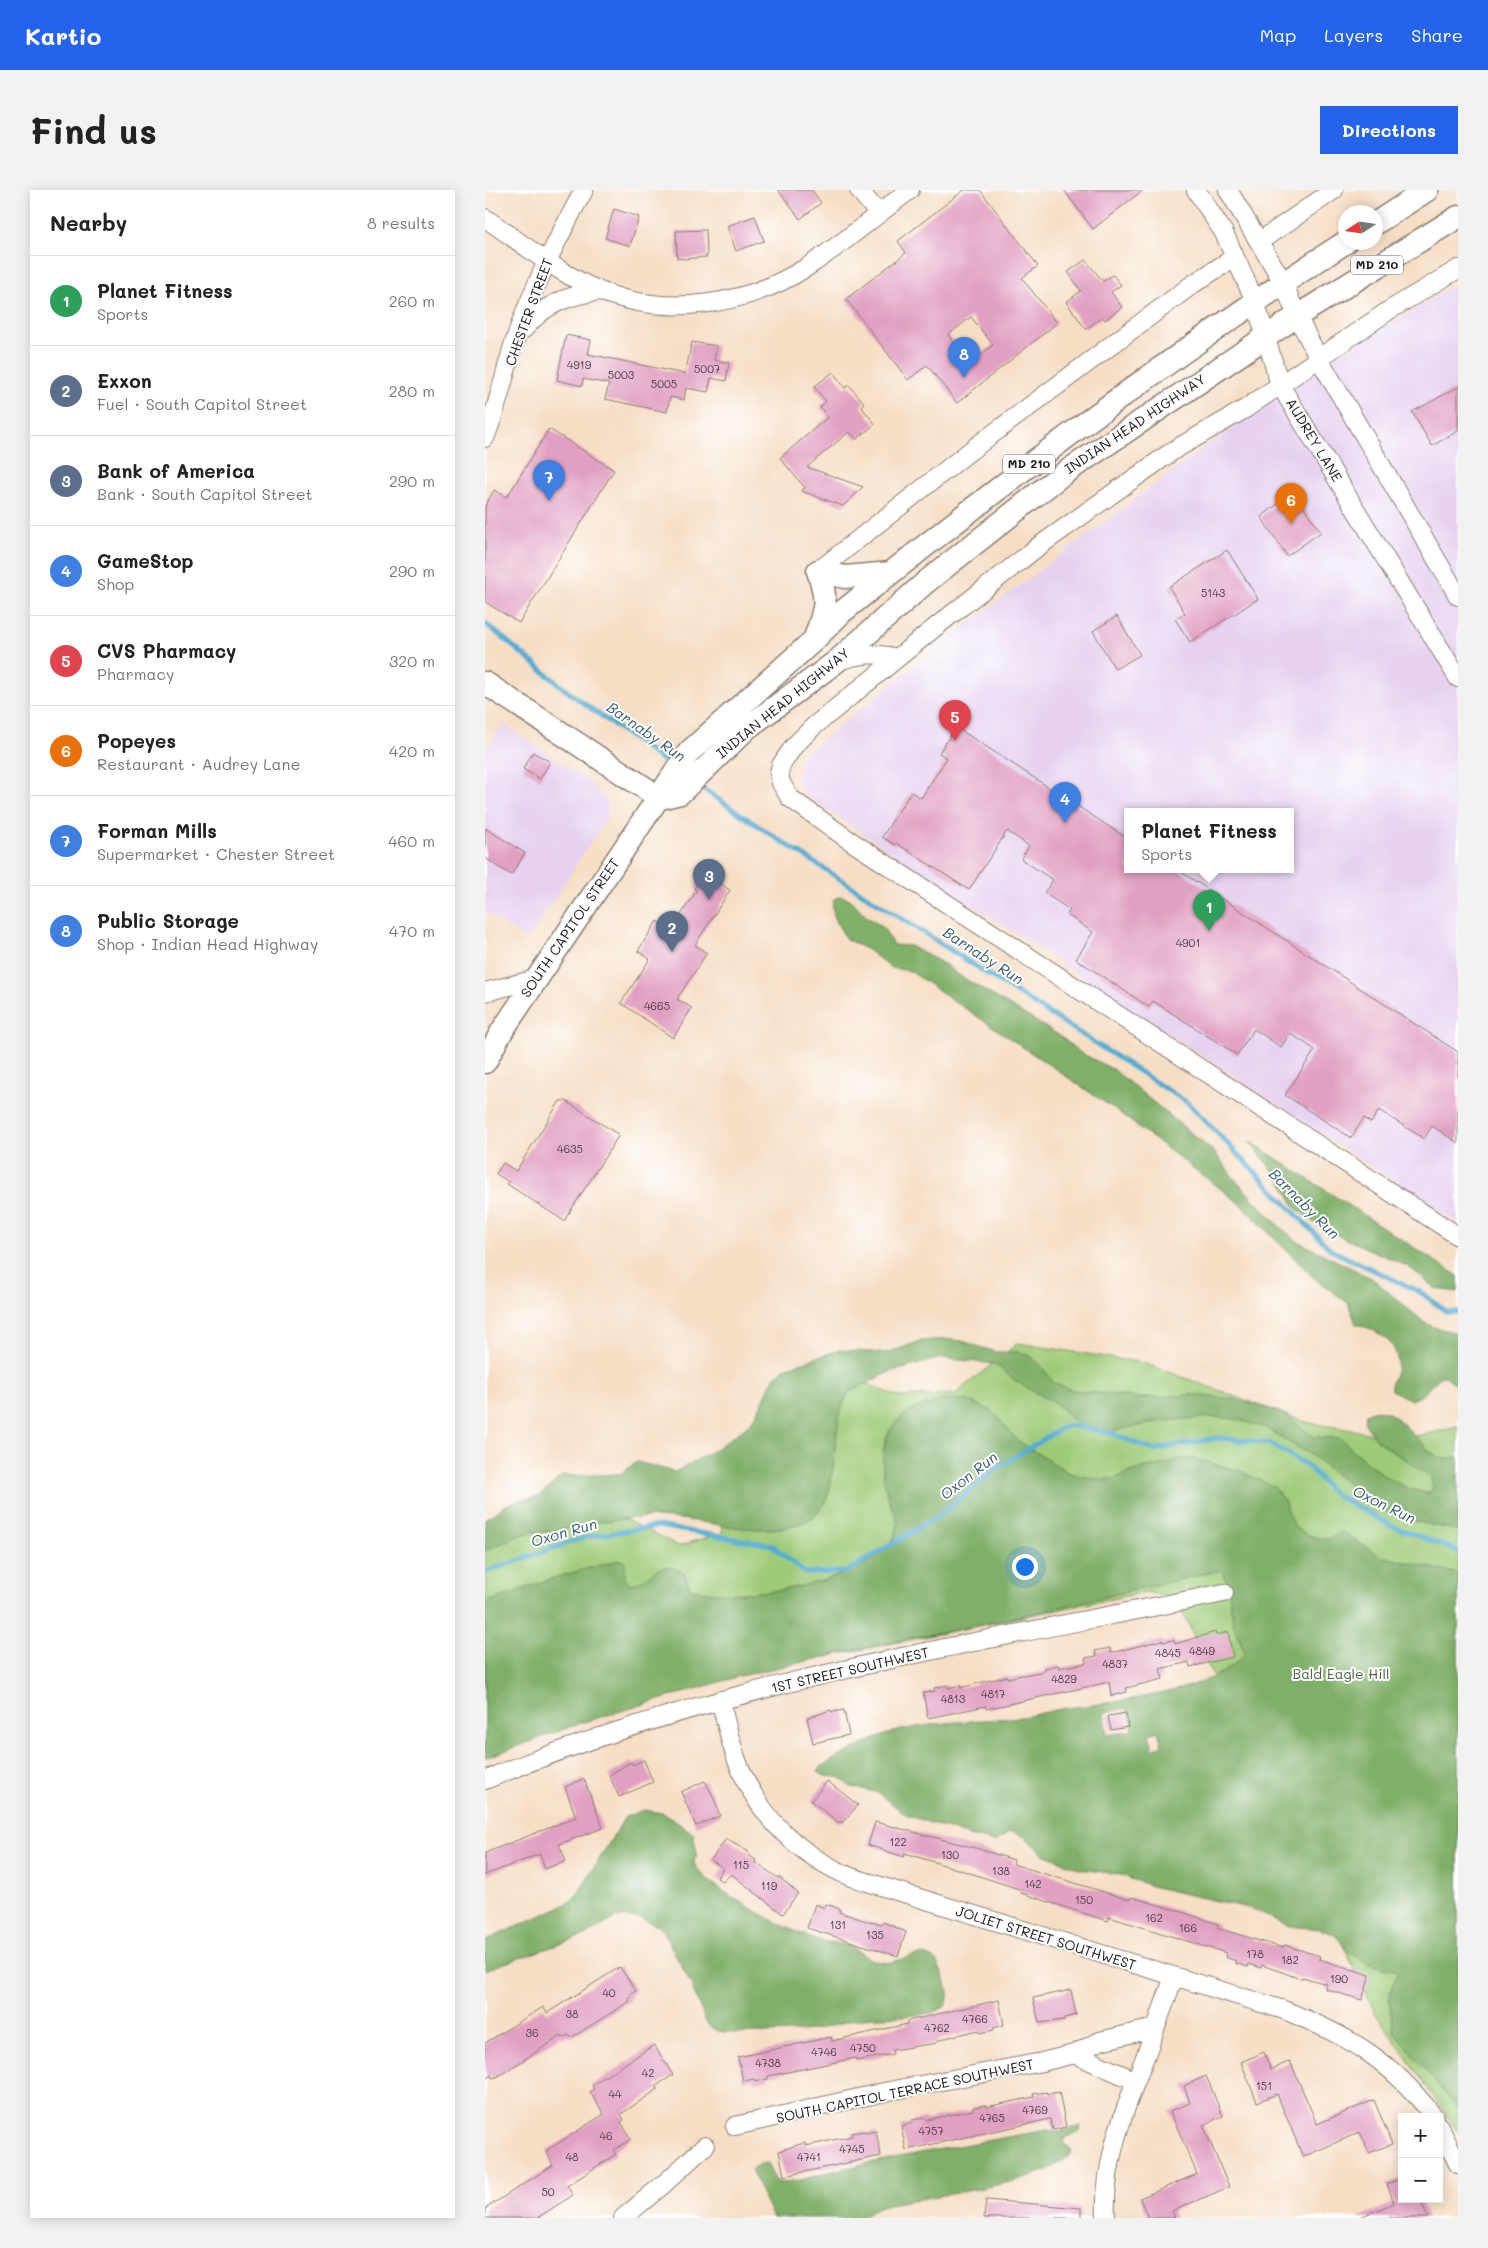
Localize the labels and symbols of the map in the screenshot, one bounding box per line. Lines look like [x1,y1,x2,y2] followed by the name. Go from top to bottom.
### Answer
[1338,205,1383,250] north arrow
[500,255,557,368] street label: CHESTER STREET
[1351,256,1403,274] road number: MD 210
[948,337,980,378] pin: 8
[567,357,592,372] house number: 4919
[694,361,720,376] house number: 5007
[608,367,635,382] house number: 5003
[1061,369,1209,478] street label: INDIAN HEAD HIGHWAY
[651,376,677,391] house number: 5005
[1282,394,1347,485] street label: AUDREY LANE
[1003,454,1055,474] road number: MD 210
[533,460,565,501] pin: 7
[1275,483,1307,524] pin: 6
[1201,585,1226,600] house number: 5143
[712,643,853,762] street label: INDIAN HEAD HIGHWAY
[603,697,690,766] water label: Barnaby Run
[939,700,971,741] pin: 5
[1049,782,1081,823] pin: 4
[516,854,623,1001] street label: SOUTH CAPITOL STREET
[693,859,725,900] pin: 3
[1193,890,1225,931] pin: 1
[656,911,688,952] pin: 2
[939,922,1028,989] water label: Barnaby Run
[1176,935,1200,950] house number: 4901
[644,998,670,1013] house number: 4665
[557,1141,583,1156] house number: 4635
[1265,1164,1344,1243] water label: Barnaby Run
[936,1447,1001,1504] water label: Oxon Run
[1350,1480,1419,1528] water label: Oxon Run
[528,1513,599,1551] water label: Oxon Run
[1012,1554,1038,1580] your location
[769,1642,931,1697] street label: 1ST STREET SOUTHWEST
[1189,1643,1216,1658] house number: 4849
[1155,1645,1181,1660] house number: 4845
[1102,1656,1128,1671] house number: 4837
[1292,1664,1390,1683] park label: Bald Eagle Hill
[1051,1671,1077,1686] house number: 4829
[981,1686,1005,1701] house number: 4817
[941,1691,966,1706] house number: 4813
[889,1834,907,1849] house number: 122
[941,1847,959,1862] house number: 130
[733,1857,749,1872] house number: 115
[992,1863,1010,1878] house number: 138
[1024,1876,1042,1891] house number: 142
[761,1878,778,1893] house number: 119
[1075,1892,1093,1907] house number: 150
[954,1901,1139,1974] street label: JOLIET STREET SOUTHWEST
[1145,1910,1163,1925] house number: 162
[830,1917,846,1932] house number: 131
[1179,1920,1197,1935] house number: 166
[866,1927,884,1942] house number: 135
[1246,1946,1264,1961] house number: 178
[1281,1952,1299,1967] house number: 182
[1330,1971,1348,1986] house number: 190
[602,1985,616,2000] house number: 40
[565,2006,579,2021] house number: 38
[962,2011,988,2026] house number: 4766
[924,2020,950,2035] house number: 4762
[525,2025,539,2040] house number: 36
[850,2040,876,2055] house number: 4750
[811,2044,837,2059] house number: 4746
[774,2054,1036,2127] street label: SOUTH CAPITOL TERRACE SOUTHWEST
[755,2055,781,2070] house number: 4738
[642,2065,654,2080] house number: 42
[1256,2078,1272,2093] house number: 151
[609,2086,622,2101] house number: 44
[1022,2102,1048,2117] house number: 4769
[979,2110,1005,2125] house number: 4765
[918,2123,944,2138] house number: 4757
[599,2128,613,2143] house number: 46
[839,2141,865,2156] house number: 4745
[565,2149,579,2164] house number: 48
[797,2149,821,2164] house number: 4741
[541,2184,555,2199] house number: 50

